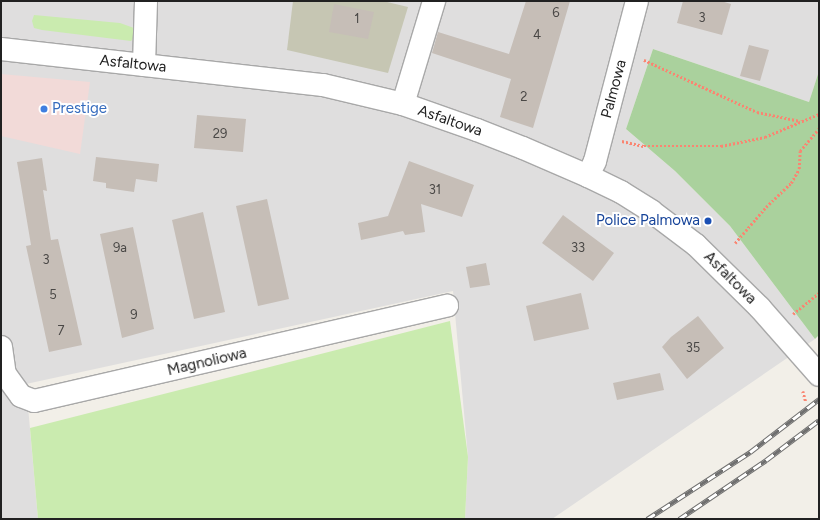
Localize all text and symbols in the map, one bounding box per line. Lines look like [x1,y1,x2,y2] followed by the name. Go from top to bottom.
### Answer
[552,5,560,21] house number: 6
[698,10,706,26] house number: 3
[354,11,360,27] house number: 1
[533,27,541,43] house number: 4
[99,52,167,76] street label: Asfaltowa
[598,58,630,120] street label: Palmowa
[520,89,528,105] house number: 2
[52,100,107,118] place label: Prestige
[415,102,485,140] street label: Asfaltowa
[39,104,49,114] marker: Prestige
[213,126,227,142] house number: 29
[429,182,441,198] house number: 31
[596,212,700,230] place label: Police Palmowa
[703,216,713,226] marker: Police Palmowa
[113,240,127,256] house number: 9a
[571,240,585,256] house number: 33
[700,248,760,308] street label: Asfaltowa
[42,252,50,268] house number: 3
[49,287,57,303] house number: 5
[130,307,138,323] house number: 9
[58,323,64,339] house number: 7
[686,340,700,356] house number: 35
[166,344,248,380] street label: Magnoliowa

